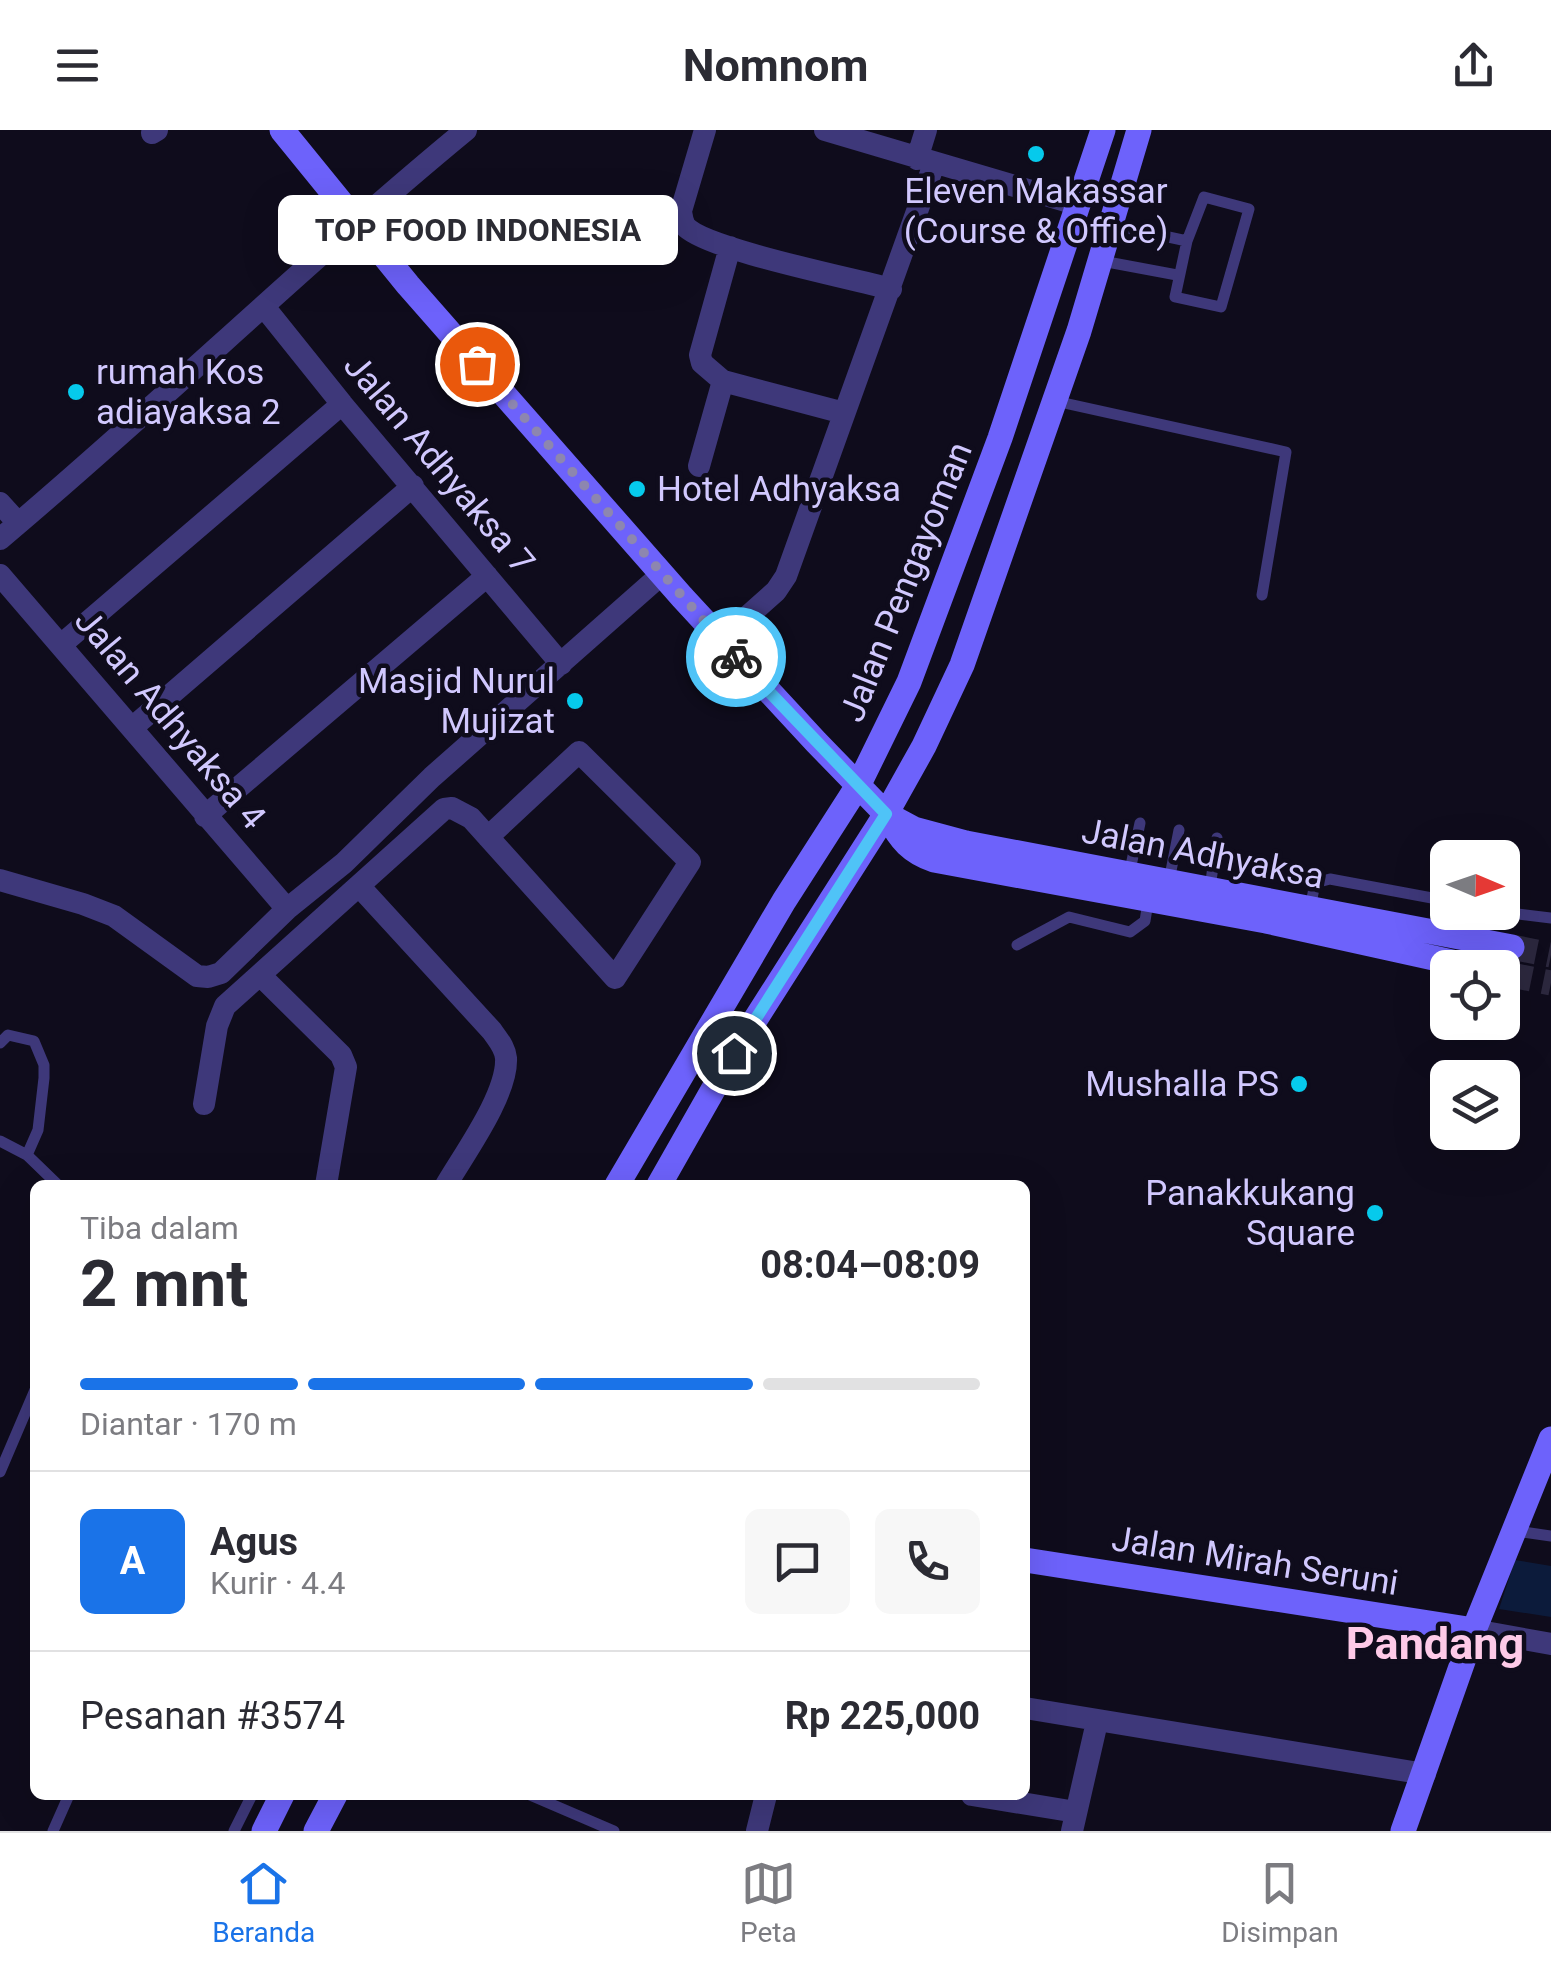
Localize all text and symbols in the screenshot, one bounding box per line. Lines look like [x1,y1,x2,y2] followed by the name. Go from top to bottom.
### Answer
[50,38,105,93] icon: menu
[1446,38,1501,93] icon: share
[683,39,868,92] text: Nomnom
[1025,143,1047,165] marker: Eleven Makassar (Course & Office)
[904,171,1168,252] place label: Eleven Makassar (Course & Office)
[277,194,677,264] callout: TOP FOOD INDONESIA
[315,211,641,249] text: TOP FOOD INDONESIA
[435,322,520,407] pin
[450,337,505,392] icon: bag
[335,346,543,582] street label: Jalan Adhyaksa 7
[96,352,281,433] place label: rumah Kos adiayaksa 2
[65,381,87,403] marker: rumah Kos adiayaksa 2
[831,436,981,728] street label: Jalan Pengayoman
[657,469,901,510] place label: Hotel Adhyaksa
[626,478,648,500] marker: Hotel Adhyaksa
[66,601,274,837] street label: Jalan Adhyaksa 4
[686,607,786,707] courier
[709,630,764,685] icon: bike
[358,661,555,742] place label: Masjid Nurul Mujizat
[564,690,586,712] marker: Masjid Nurul Mujizat
[1078,810,1328,898] street label: Jalan Adhyaksa
[1430,840,1520,930] north arrow
[1430,840,1520,1150] map controls
[1430,950,1520,1040] button: locate
[692,1011,777,1096] pin
[707,1026,762,1081] icon: home
[1430,1060,1520,1150] button: layers
[1085,1064,1279,1105] place label: Mushalla PS
[1288,1073,1310,1095] marker: Mushalla PS
[1145,1173,1355,1254] place label: Panakkukang Square
[1364,1202,1386,1224] marker: Panakkukang Square
[80,1209,239,1247] text: Tiba dalam
[760,1243,980,1287] text: 08:04–08:09
[80,1246,248,1322] text: 2 mnt
[80,1405,297,1443] text: Diantar · 170 m
[745,1509,850,1614] button: chat
[875,1509,980,1614] button: phone
[1109,1518,1401,1604] street label: Jalan Mirah Seruni
[210,1520,298,1564] text: Agus
[120,1539,145,1583] text: A
[210,1564,345,1602] text: Kurir · 4.4
[1346,1617,1524,1670] district label: Pandang
[80,1694,345,1738] text: Pesanan #3574
[785,1694,980,1738] text: Rp 225,000
[212,1856,315,1949] tab: Beranda
[740,1856,797,1949] tab: Peta
[1221,1856,1339,1949] tab: Disimpan

